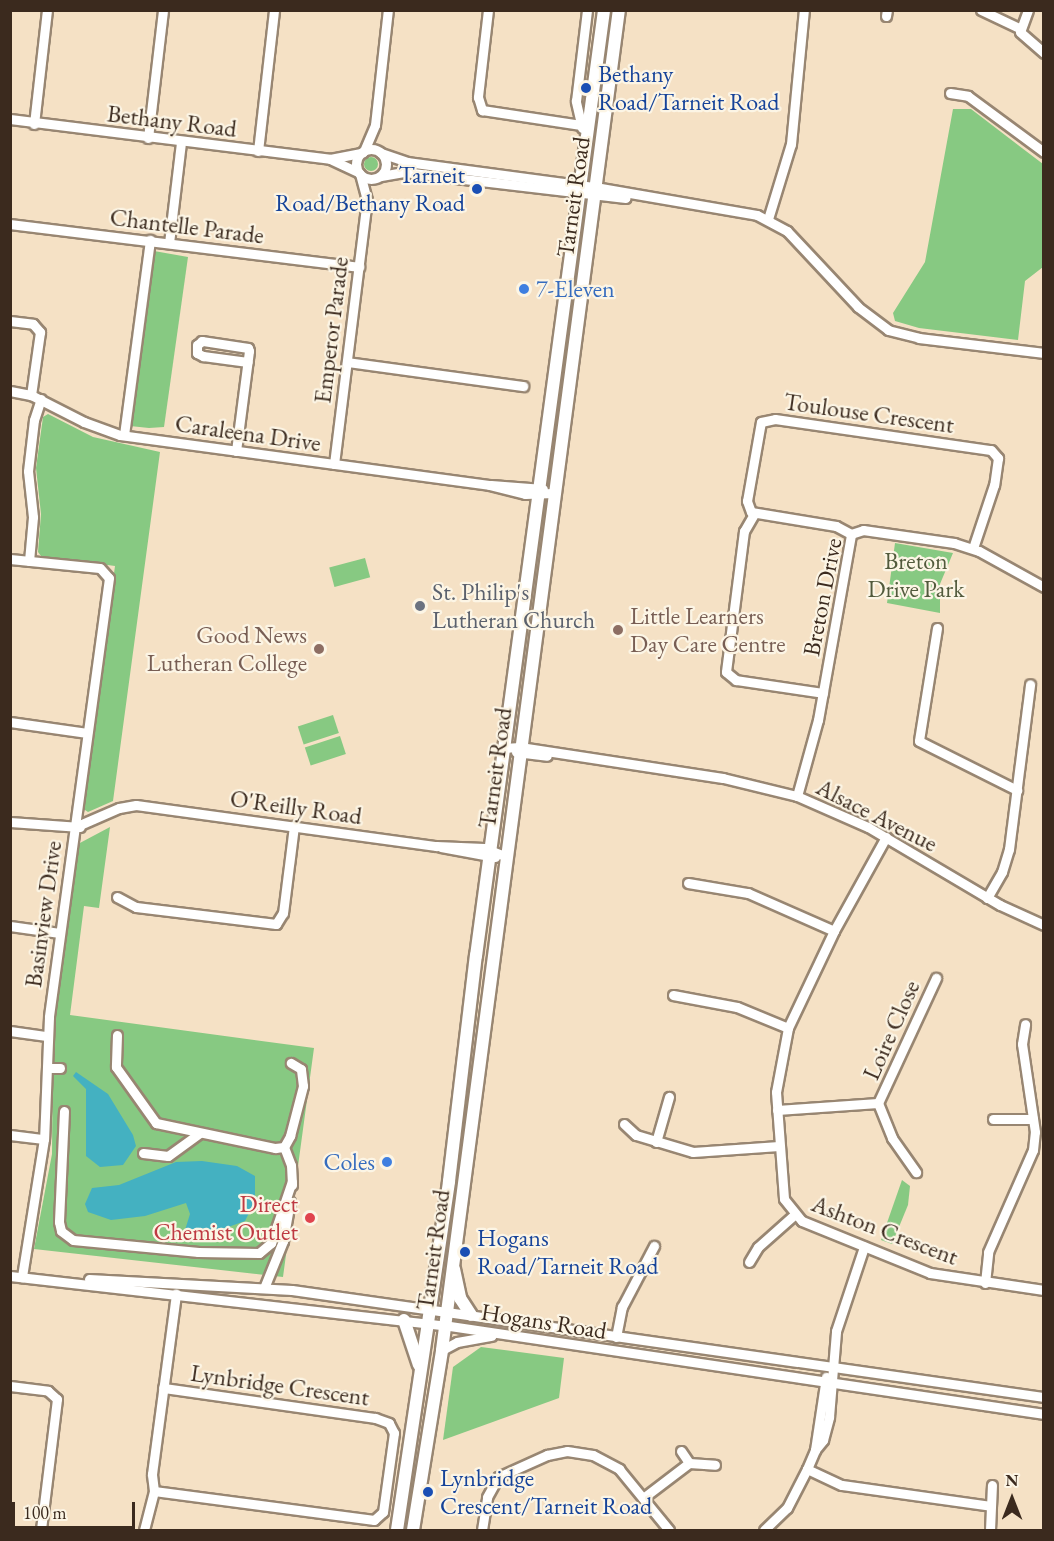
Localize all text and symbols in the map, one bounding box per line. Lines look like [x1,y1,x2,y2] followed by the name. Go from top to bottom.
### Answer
[598,60,779,116] place label: Bethany Road/Tarneit Road
[579,81,593,95] marker: Bethany Road/Tarneit Road
[106,99,238,143] street label: Bethany Road
[550,135,596,259] street label: Tarneit Road
[275,161,465,217] place label: Tarneit Road/Bethany Road
[470,182,484,196] marker: Tarneit Road/Bethany Road
[108,202,266,250] street label: Chantelle Parade
[308,255,354,405] street label: Emperor Parade
[536,275,615,303] place label: 7-Eleven
[517,282,531,296] marker: 7-Eleven
[782,387,956,439] street label: Toulouse Crescent
[173,409,323,457] street label: Caraleena Drive
[796,536,848,658] street label: Breton Drive
[868,547,964,603] park label: Breton Drive Park
[432,578,595,634] place label: St. Philip's Lutheran Church
[413,599,427,613] marker: St. Philip's Lutheran Church
[630,602,786,658] place label: Little Learners Day Care Centre
[147,621,307,677] place label: Good News Lutheran College
[611,623,625,637] marker: Little Learners Day Care Centre
[312,642,326,656] marker: Good News Lutheran College
[472,706,518,830] street label: Tarneit Road
[812,772,942,858] street label: Alsace Avenue
[228,784,364,830] street label: O'Reilly Road
[18,839,68,989] street label: Basinview Drive
[856,976,926,1084] street label: Loire Close
[324,1148,375,1176] place label: Coles
[380,1155,394,1169] marker: Coles
[410,1188,456,1312] street label: Tarneit Road
[808,1189,962,1271] street label: Ashton Crescent
[153,1190,298,1246] place label: Direct Chemist Outlet
[303,1211,317,1225] marker: Direct Chemist Outlet
[477,1224,658,1280] place label: Hogans Road/Tarneit Road
[458,1245,472,1259] marker: Hogans Road/Tarneit Road
[479,1297,609,1345] street label: Hogans Road
[189,1358,371,1412] street label: Lynbridge Crescent
[440,1464,652,1520] place label: Lynbridge Crescent/Tarneit Road
[982,1469,1042,1529] north arrow
[1006,1470,1018,1491] text: N
[421,1485,435,1499] marker: Lynbridge Crescent/Tarneit Road
[15,1490,138,1528] scale bar
[23,1501,67,1524] text: 100 m

